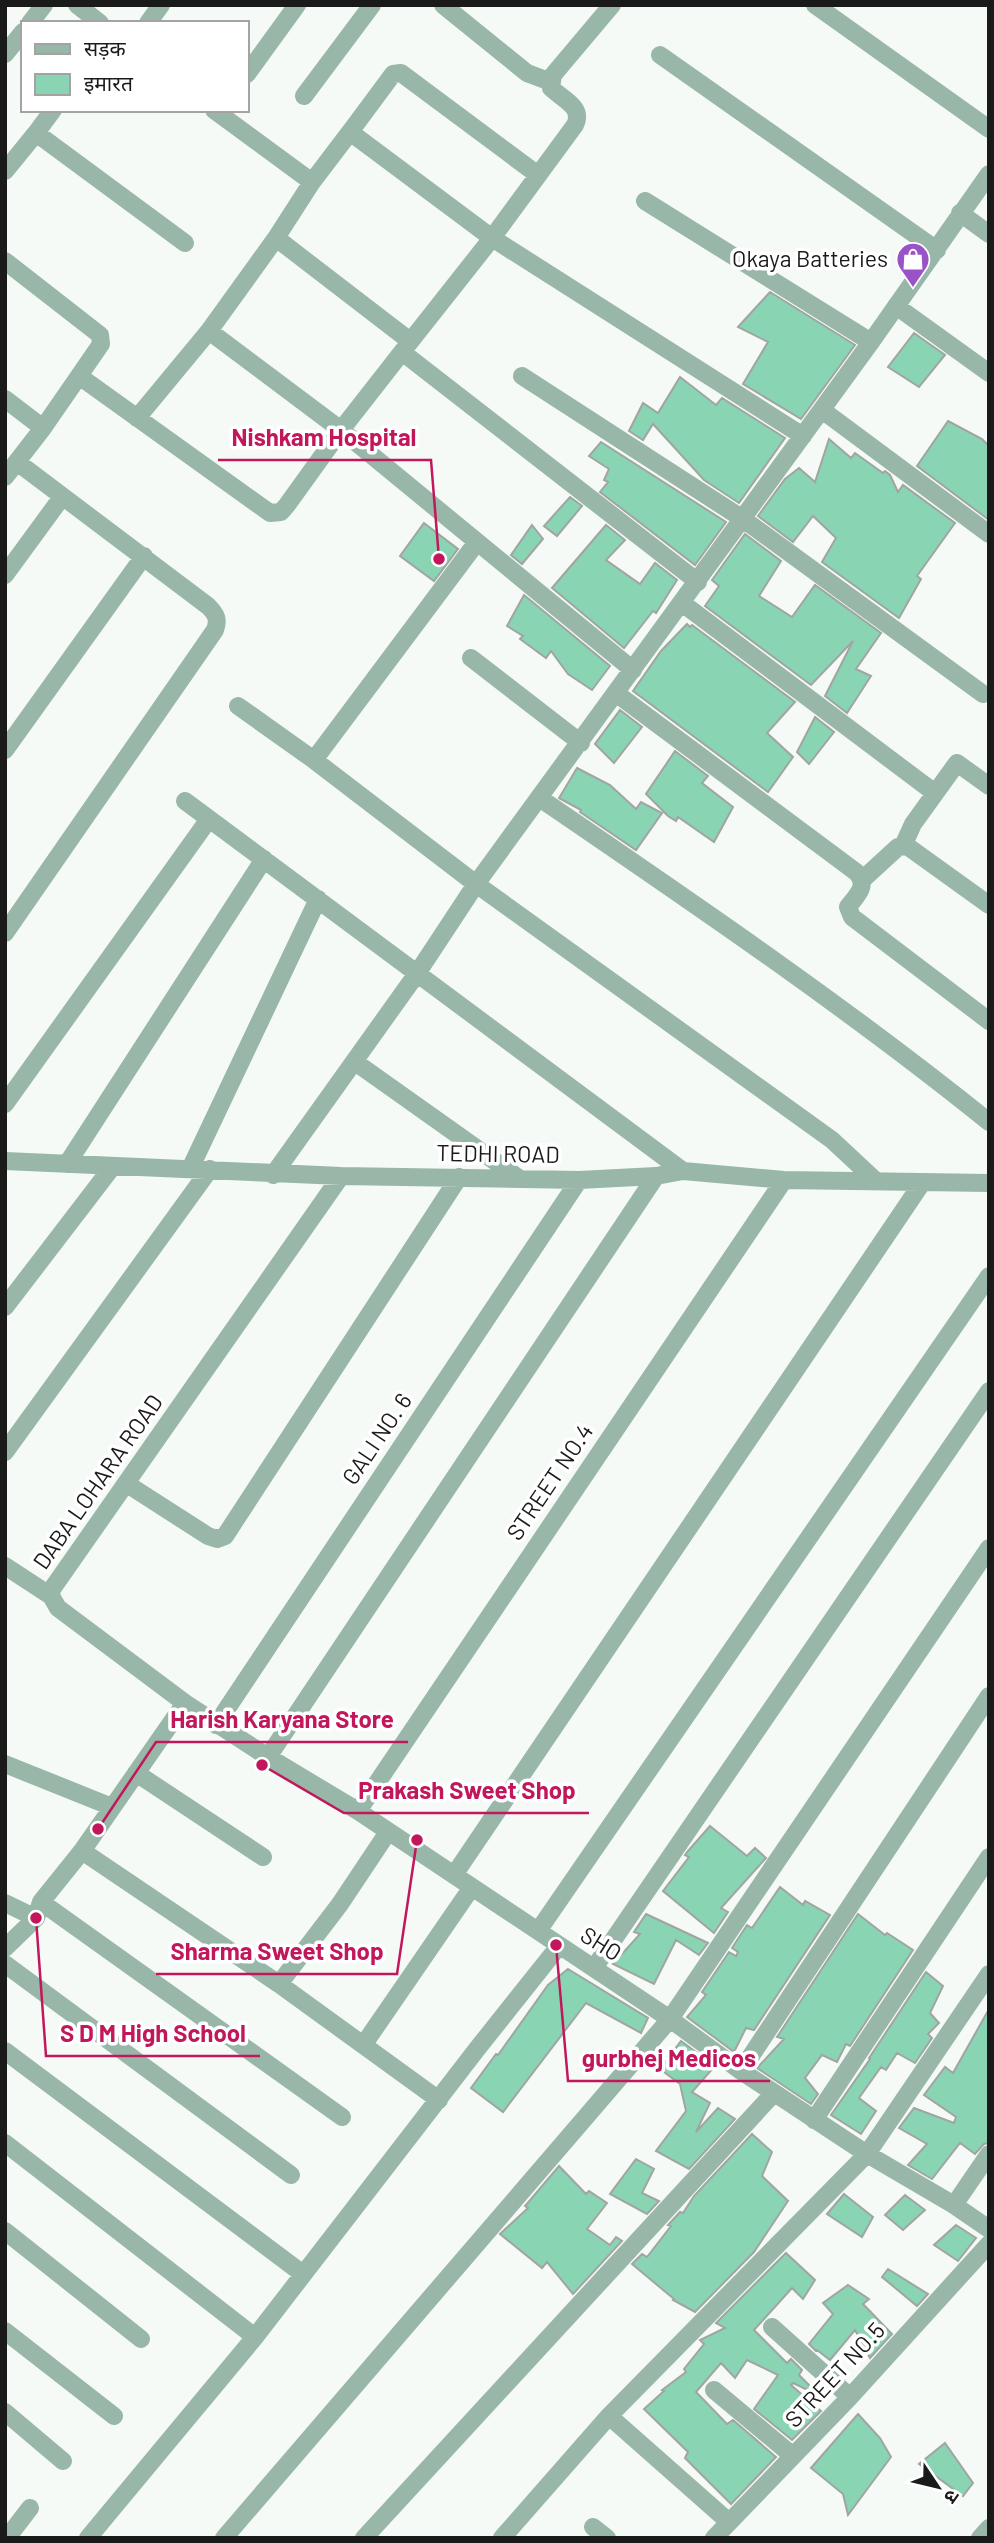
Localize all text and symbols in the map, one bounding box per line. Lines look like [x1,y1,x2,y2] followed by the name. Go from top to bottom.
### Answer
[21,21,248,112] legend
[84,35,126,60] text: सड़क
[84,70,134,95] text: इमारत
[894,240,932,289] shop icon: Okaya Batteries
[732,244,888,272] place label: Okaya Batteries
[218,415,431,460] callout: Nishkam Hospital
[232,422,416,451] text: Nishkam Hospital
[436,1138,560,1168] street label: TEDHI ROAD
[335,1387,417,1489] street label: GALI NO. 6
[26,1389,168,1574] street label: DABA LOHARA ROAD
[500,1418,598,1545] street label: STREET NO.4
[156,1697,408,1742] callout: Harish Karyana Store
[170,1704,394,1733] text: Harish Karyana Store
[344,1768,589,1813] callout: Prakash Sweet Shop
[358,1775,576,1804] text: Prakash Sweet Shop
[576,1920,627,1966] street label: SHO
[156,1929,397,1974] callout: Sharma Sweet Shop
[170,1936,384,1965] text: Sharma Sweet Shop
[46,2011,260,2056] callout: S D M High School
[60,2018,246,2047] text: S D M High School
[568,2036,770,2081] callout: gurbhej Medicos
[582,2043,756,2072] text: gurbhej Medicos
[778,2316,890,2433] street label: STREET NO.5
[903,2452,973,2522] north arrow
[939,2486,965,2509] text: उ

